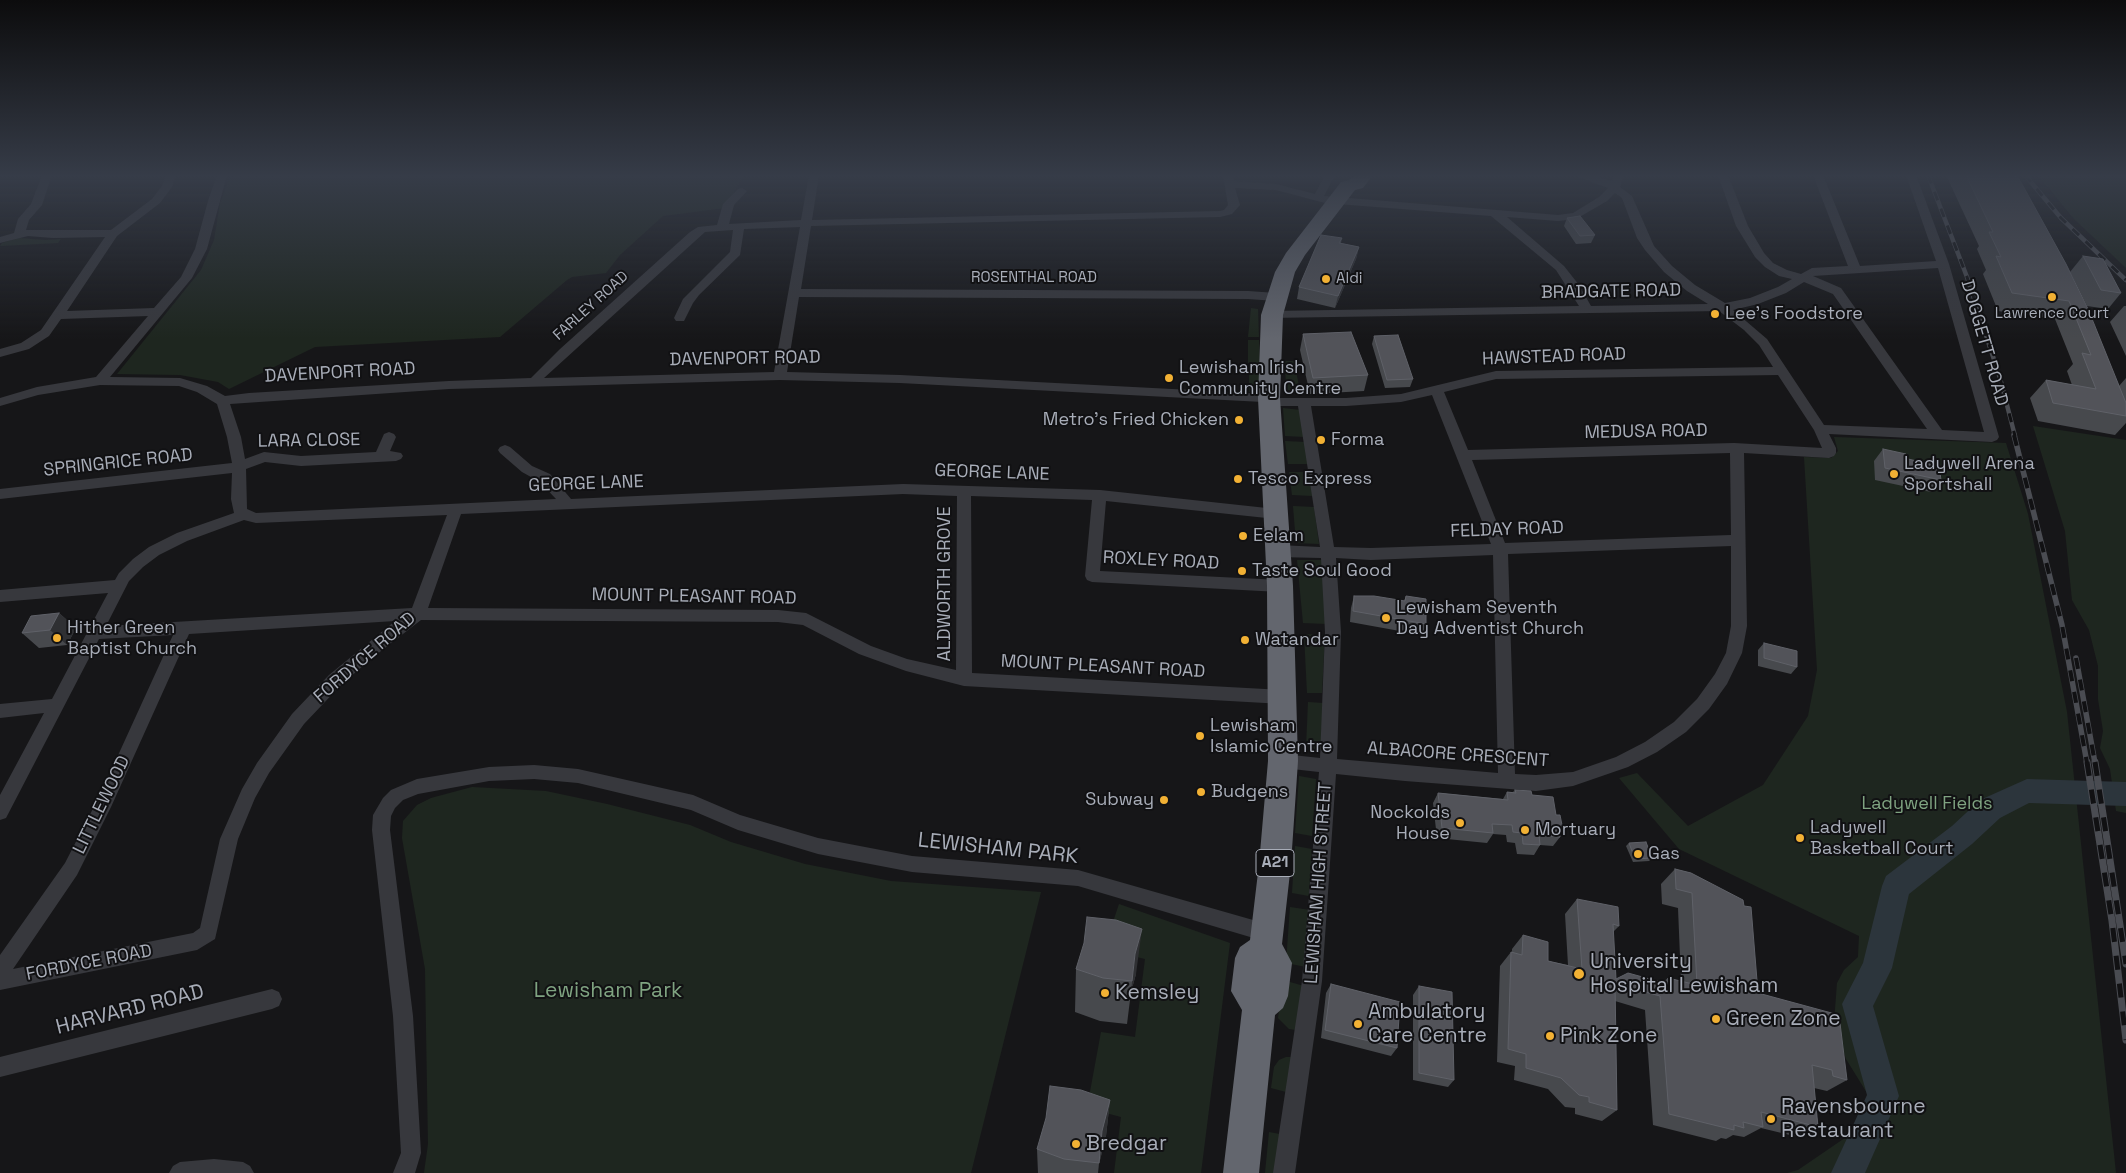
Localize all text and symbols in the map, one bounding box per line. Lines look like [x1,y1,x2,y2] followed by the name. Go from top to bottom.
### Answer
[550,268,632,344] street label: FARLEY ROAD
[971,269,1097,287] street label: ROSENTHAL ROAD
[1336,270,1362,288] place label: Aldi
[1320,273,1332,285] marker: Aldi
[1956,277,2012,409] street label: DOGGETT ROAD
[1541,280,1681,304] street label: BRADGATE ROAD
[2046,291,2058,303] marker: Lawrence Court
[1725,303,1863,325] place label: Lee's Foodstore
[1995,305,2109,323] place label: Lawrence Court
[1709,308,1721,320] marker: Lee's Foodstore
[1482,344,1626,370] street label: HAWSTEAD ROAD
[669,347,821,371] street label: DAVENPORT ROAD
[1179,357,1341,399] place label: Lewisham Irish Community Centre
[264,358,416,388] street label: DAVENPORT ROAD
[1163,372,1175,384] marker: Lewisham Irish Community Centre
[1043,409,1229,431] place label: Metro's Fried Chicken
[1233,414,1245,426] marker: Metro's Fried Chicken
[1584,420,1708,444] street label: MEDUSA ROAD
[257,429,361,453] street label: LARA CLOSE
[1331,429,1384,451] place label: Forma
[1315,434,1327,446] marker: Forma
[42,444,194,482] street label: SPRINGRICE ROAD
[1904,453,2035,496] place label: Ladywell Arena Sportshall
[934,460,1050,486] street label: GEORGE LANE
[1248,468,1372,490] place label: Tesco Express
[1888,468,1900,480] marker: Ladywell Arena Sportshall
[528,471,644,497] street label: GEORGE LANE
[1232,473,1244,485] marker: Tesco Express
[934,506,956,662] street label: ALDWORTH GROVE
[1450,517,1564,543] street label: FELDAY ROAD
[1253,525,1304,547] place label: Eelam
[1237,530,1249,542] marker: Eelam
[1102,547,1220,575] street label: ROXLEY ROAD
[1252,560,1392,582] place label: Taste Soul Good
[1236,565,1248,577] marker: Taste Soul Good
[591,584,797,610] street label: MOUNT PLEASANT ROAD
[1396,597,1584,640] place label: Lewisham Seventh Day Adventist Church
[310,608,420,708] street label: FORDYCE ROAD
[1380,612,1392,624] marker: Lewisham Seventh Day Adventist Church
[67,617,197,660] place label: Hither Green Baptist Church
[1255,629,1339,651] place label: Watandar
[51,632,63,644] marker: Hither Green Baptist Church
[1239,634,1251,646] marker: Watandar
[1000,651,1206,683] street label: MOUNT PLEASANT ROAD
[1210,715,1332,758] place label: Lewisham Islamic Centre
[1194,730,1206,742] marker: Lewisham Islamic Centre
[1366,738,1550,772] street label: ALBACORE CRESCENT
[69,752,135,858] street label: LITTLEWOOD
[1211,781,1288,803] place label: Budgens
[1301,781,1337,985] street label: LEWISHAM HIGH STREET
[1195,786,1207,798] marker: Budgens
[1085,789,1154,811] place label: Subway
[1861,793,1993,815] park label: Ladywell Fields
[1158,794,1170,806] marker: Subway
[1370,802,1450,844] place label: Nockolds House
[1454,817,1466,829] marker: Nockolds House
[1810,817,1954,860] place label: Ladywell Basketball Court
[1535,819,1616,841] place label: Mortuary
[1519,824,1531,836] marker: Mortuary
[917,828,1079,870] street label: LEWISHAM PARK
[1794,832,1806,844] marker: Ladywell Basketball Court
[1648,843,1680,865] place label: Gas
[1632,848,1644,860] marker: Gas
[1256,850,1294,876] road number: A21
[24,940,154,986] street label: FORDYCE ROAD
[1590,949,1778,999] place label: University Hospital Lewisham
[1572,967,1586,981] marker: University Hospital Lewisham
[534,978,682,1004] park label: Lewisham Park
[53,979,207,1041] street label: HARVARD ROAD
[1115,980,1199,1006] place label: Kemsley
[1099,987,1111,999] marker: Kemsley
[1368,999,1487,1049] place label: Ambulatory Care Centre
[1726,1006,1841,1032] place label: Green Zone
[1710,1013,1722,1025] marker: Green Zone
[1352,1018,1364,1030] marker: Ambulatory Care Centre
[1560,1023,1657,1049] place label: Pink Zone
[1544,1030,1556,1042] marker: Pink Zone
[1781,1094,1926,1144] place label: Ravensbourne Restaurant
[1765,1113,1777,1125] marker: Ravensbourne Restaurant
[1086,1131,1167,1157] place label: Bredgar
[1070,1138,1082,1150] marker: Bredgar

